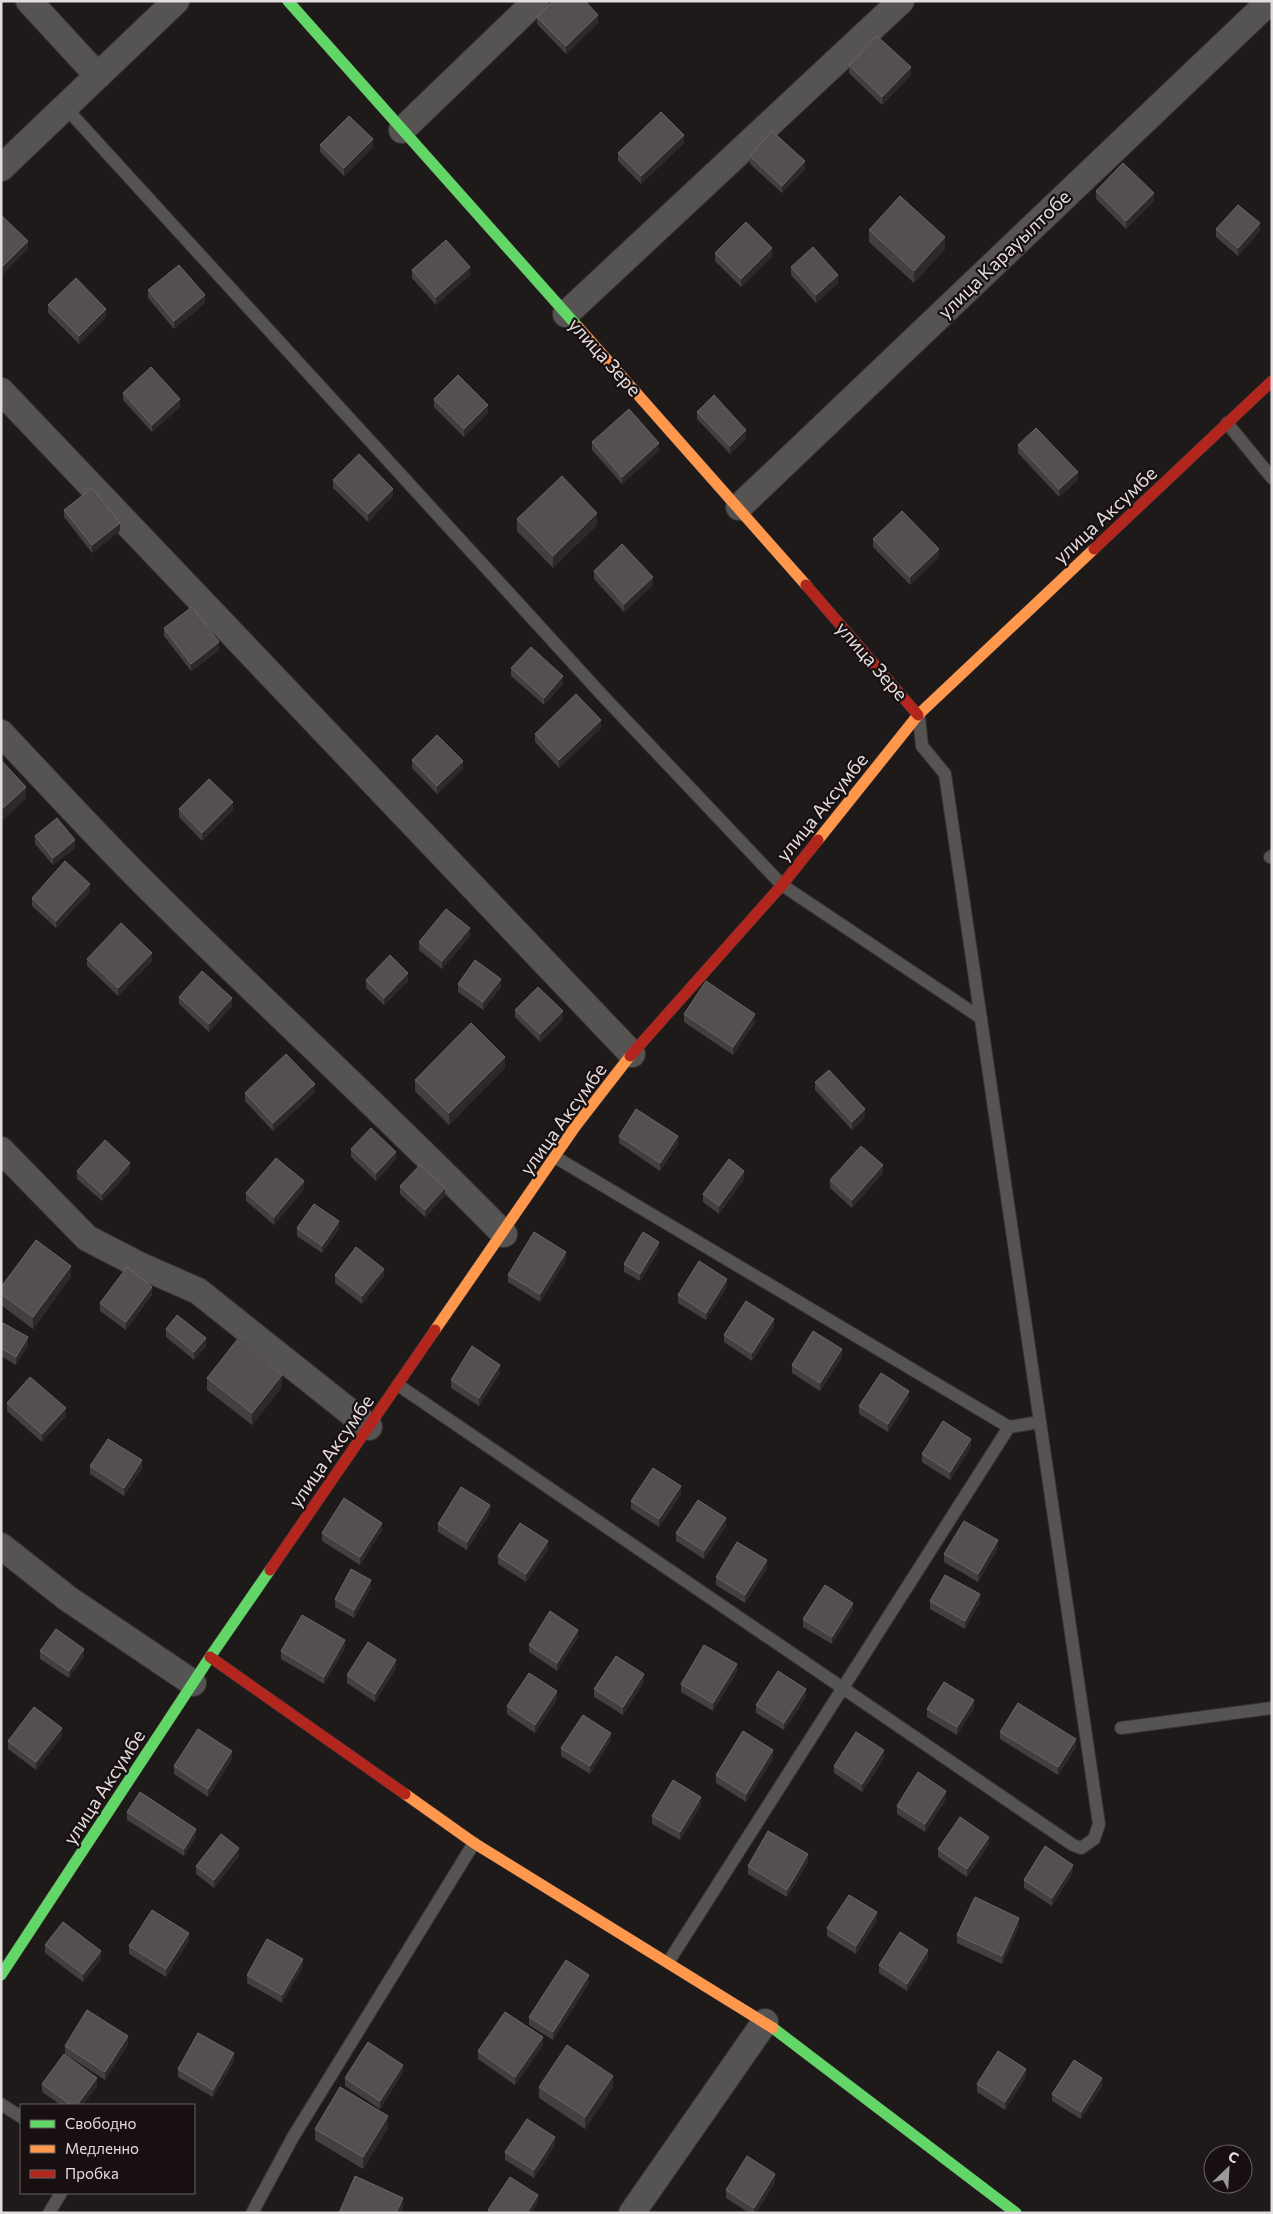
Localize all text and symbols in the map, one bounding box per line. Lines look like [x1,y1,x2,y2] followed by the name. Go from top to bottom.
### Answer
[933,185,1075,323] street label: улица Карауылтобе
[564,313,647,401] street label: улица Зере
[1048,461,1161,568] street label: улица Аксумбе
[832,616,913,705] street label: улица Зере
[771,748,872,865] street label: улица Аксумбе
[514,1058,611,1179] street label: улица Аксумбе
[283,1390,378,1512] street label: улица Аксумбе
[58,1725,149,1849] street label: улица Аксумбе
[20,2104,195,2194] legend
[65,2114,136,2132] text: Свободно
[65,2139,139,2157] text: Медленно
[1203,2144,1253,2194] north arrow
[1226,2147,1242,2166] text: С
[65,2164,119,2182] text: Пробка

